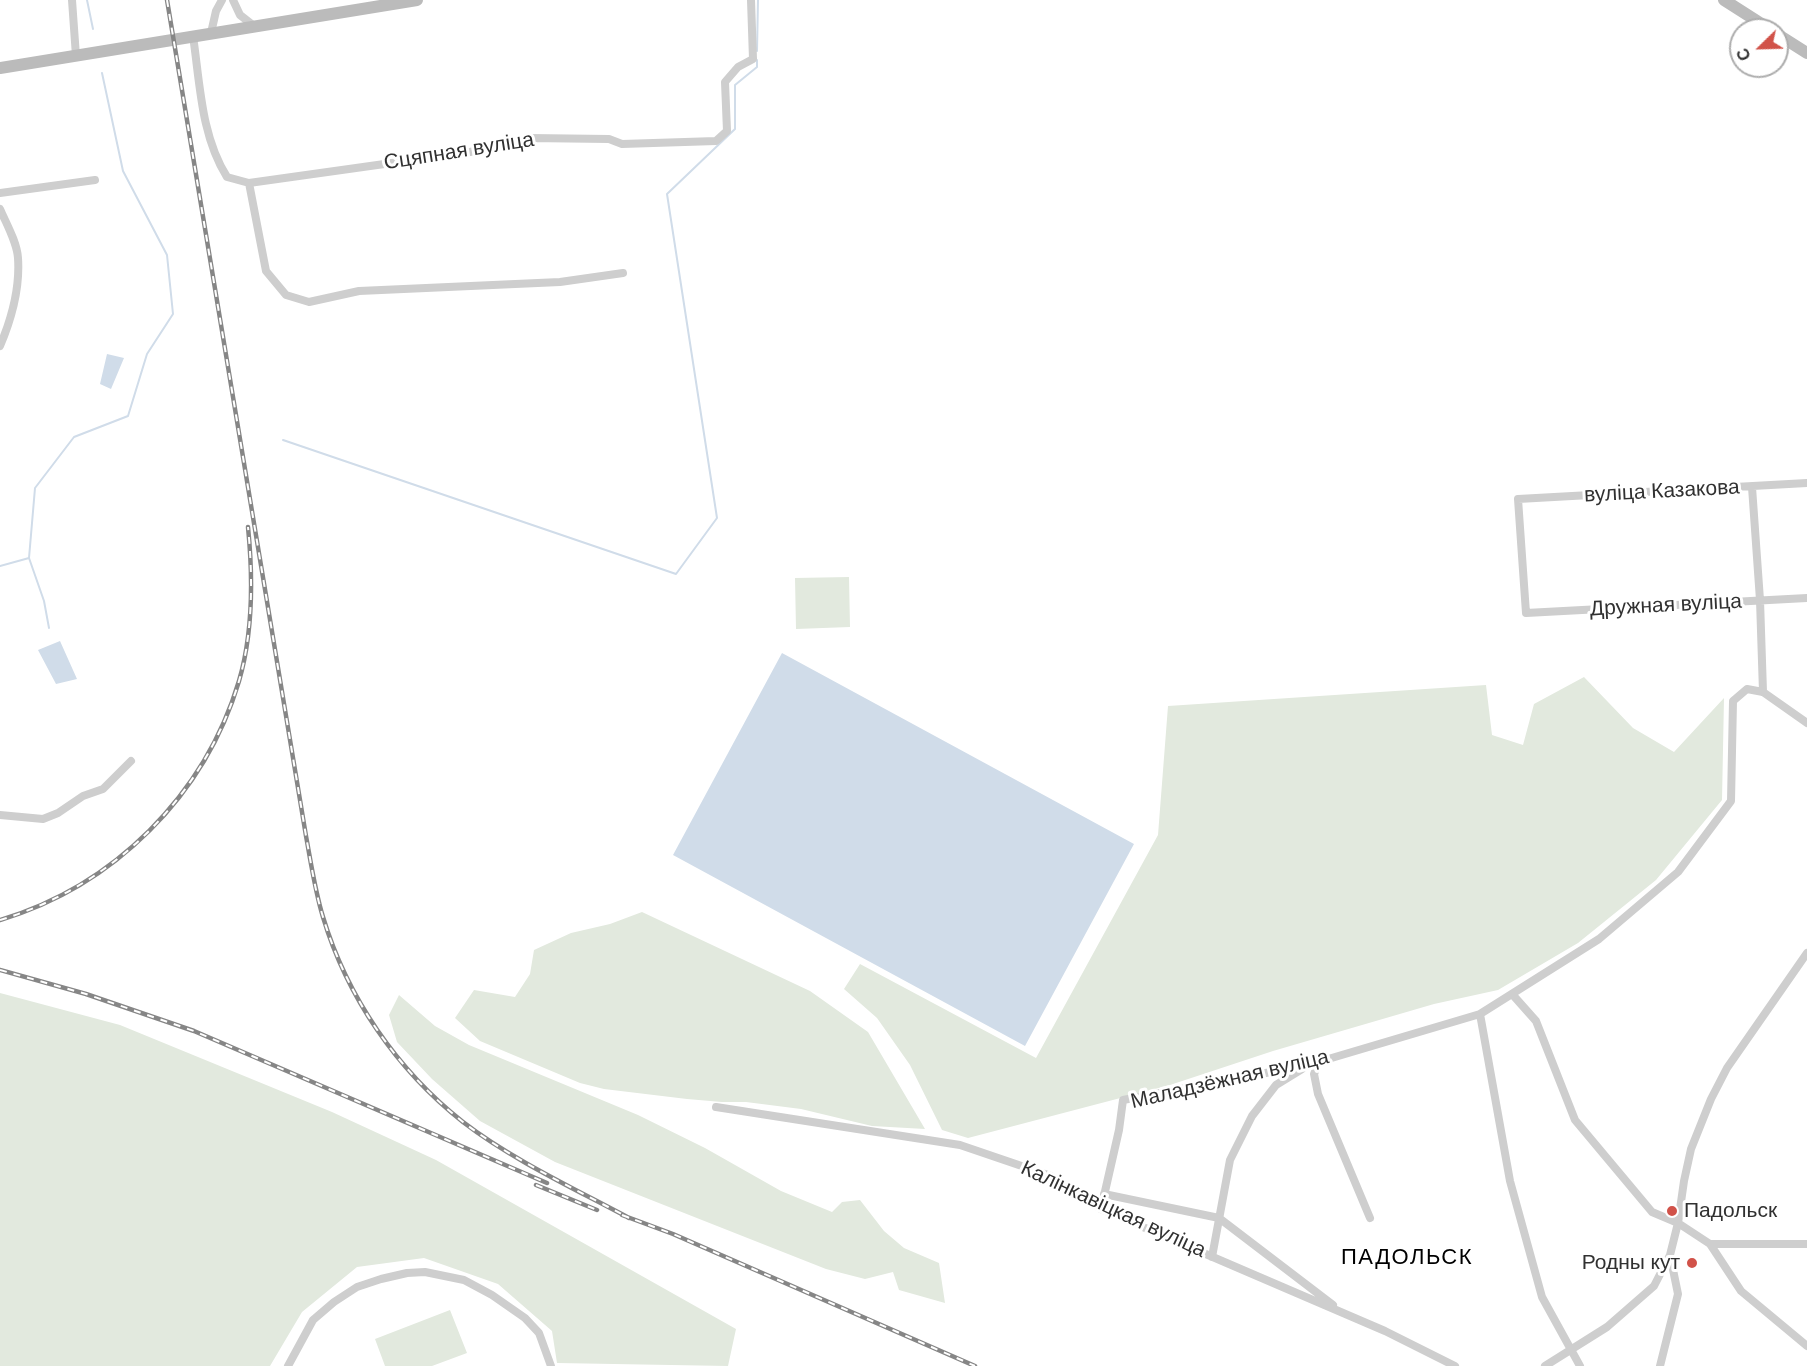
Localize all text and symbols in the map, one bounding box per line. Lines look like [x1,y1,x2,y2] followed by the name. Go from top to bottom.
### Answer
[1729,18,1789,78] north arrow
[1732,45,1756,64] text: С
[382,128,536,176] street label: Сцяпная вуліца
[1584,475,1740,509] street label: вуліца Казакова
[1589,589,1743,623] street label: Дружная вуліца
[1128,1045,1332,1115] street label: Маладзёжная вуліца
[1016,1156,1210,1264] street label: Калінкавіцкая вуліца
[1684,1198,1777,1224] place label: Падольск
[1665,1204,1679,1218] marker: Падольск
[1341,1245,1473,1271] district label: ПАДОЛЬСК
[1582,1250,1680,1276] place label: Родны кут
[1685,1256,1699,1270] marker: Родны кут

